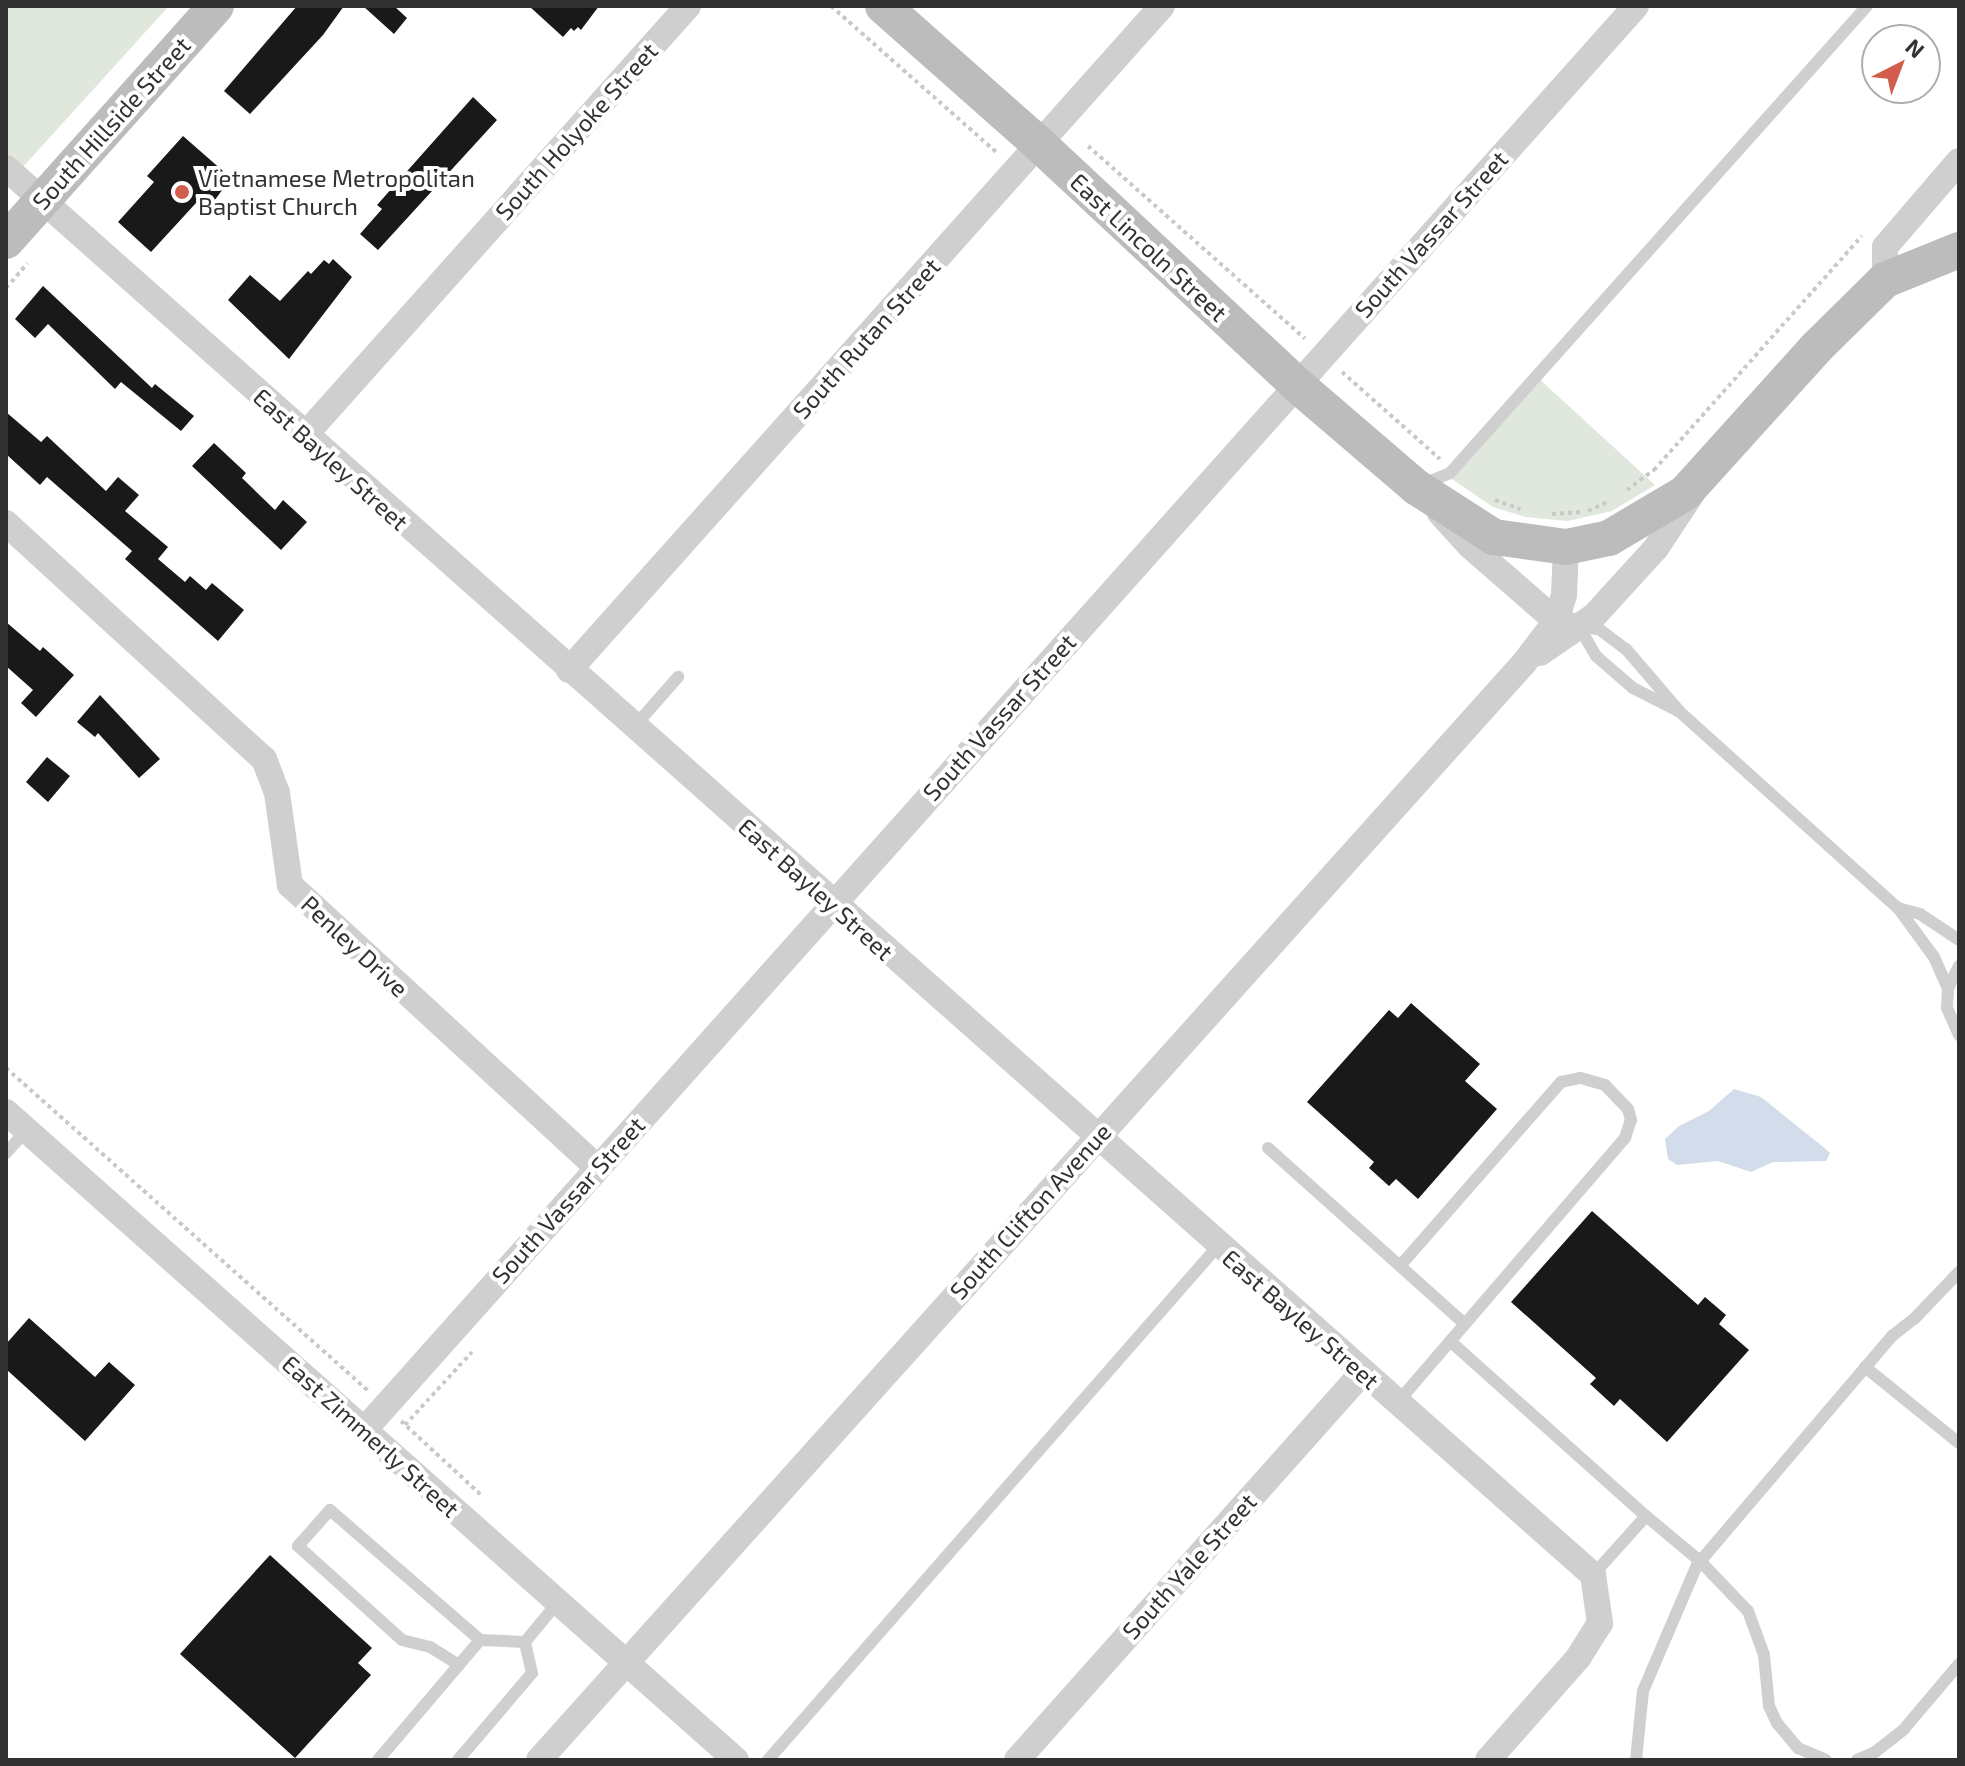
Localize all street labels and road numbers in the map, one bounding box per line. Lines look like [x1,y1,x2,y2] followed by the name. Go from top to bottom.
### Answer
[26,31,196,215] street label: South Hillside Street
[489,36,663,226] street label: South Holyoke Street
[1348,144,1514,324] street label: South Vassar Street
[1065,167,1233,327] street label: East Lincoln Street
[786,252,946,424] street label: South Rutan Street
[248,382,414,536] street label: East Bayley Street
[916,627,1082,807] street label: South Vassar Street
[733,812,899,966] street label: East Bayley Street
[296,889,414,1003] street label: Penley Drive
[485,1110,651,1290] street label: South Vassar Street
[943,1117,1117,1305] street label: South Clifton Avenue
[1217,1243,1385,1395] street label: East Bayley Street
[276,1349,466,1523] street label: East Zimmerly Street
[1116,1487,1262,1645] street label: South Yale Street

